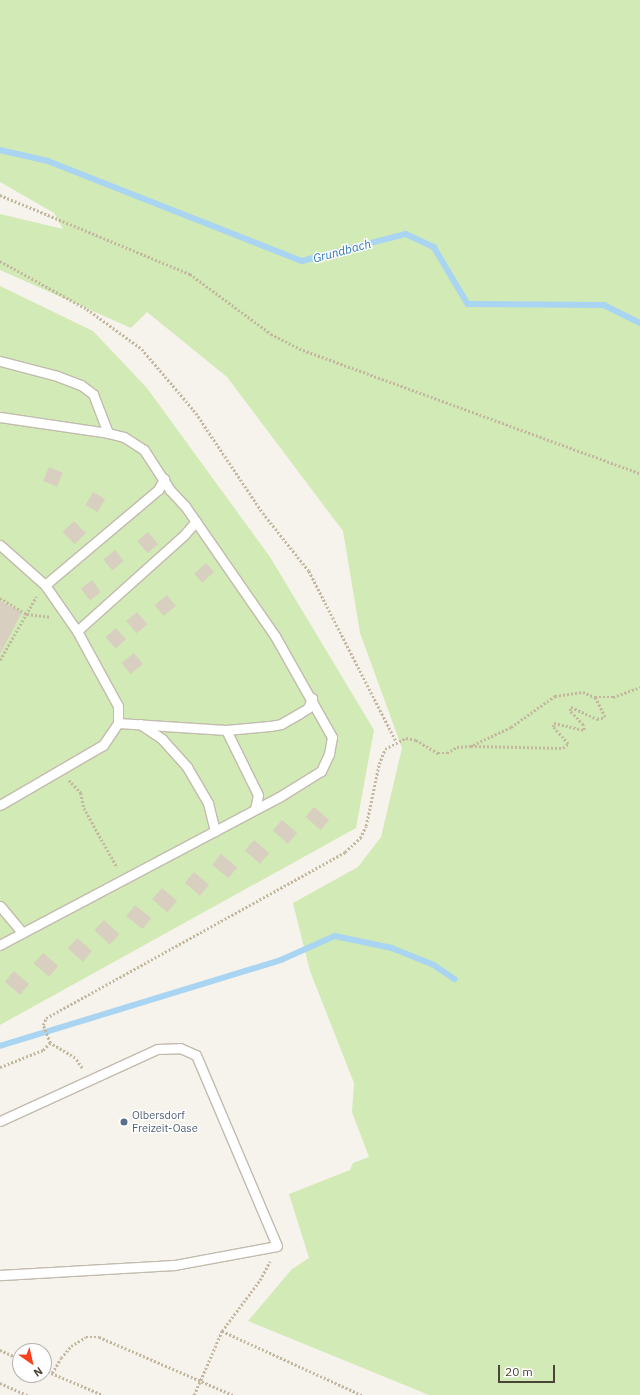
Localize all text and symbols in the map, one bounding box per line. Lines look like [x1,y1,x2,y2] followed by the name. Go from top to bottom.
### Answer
[311,236,373,266] water label: Grundbach
[132,1109,198,1135] place label: Olbersdorf Freizeit-Oase
[119,1117,129,1127] marker: Olbersdorf Freizeit-Oase
[12,1343,52,1383] north arrow
[500,1357,557,1383] scale bar
[31,1364,45,1380] text: N
[505,1364,533,1379] text: 20 m

